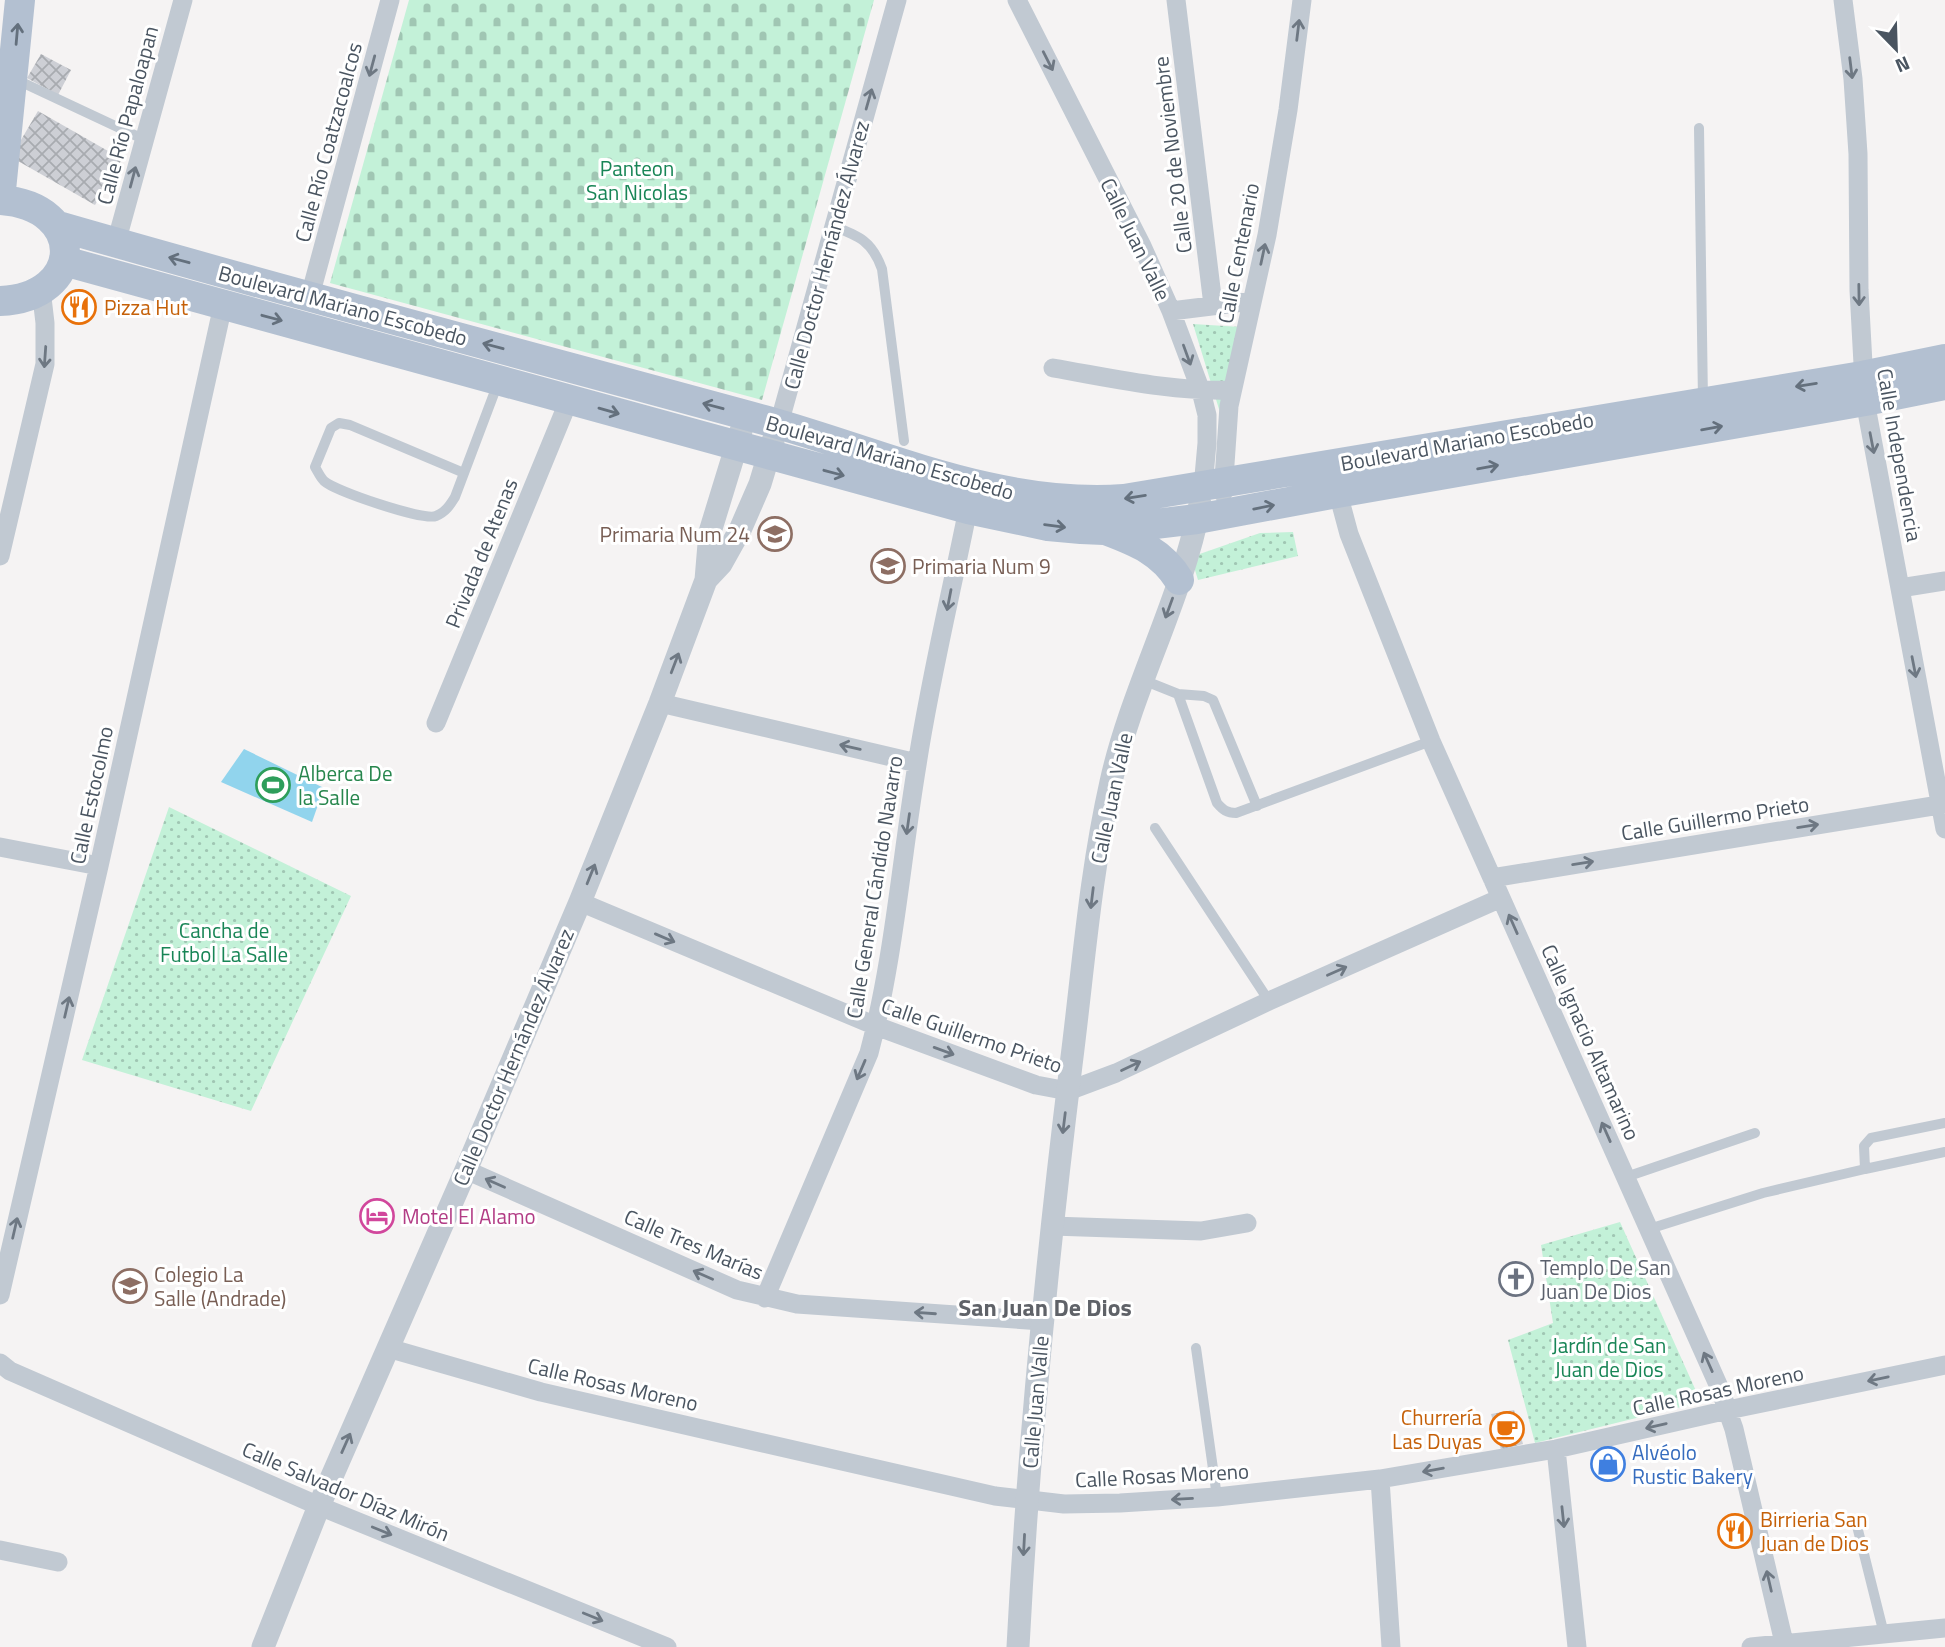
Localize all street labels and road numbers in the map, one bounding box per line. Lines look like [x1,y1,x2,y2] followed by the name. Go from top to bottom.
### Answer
[88,22,166,208] street label: Calle Río Papaloapan
[286,38,370,246] street label: Calle Río Coatzacoalcos
[1144,55,1200,255] street label: Calle 20 de Noviembre
[775,117,877,393] street label: Calle Doctor Hernández Álvarez
[1092,172,1180,306] street label: Calle Juan Valle
[1209,180,1267,326] street label: Calle Centenario
[215,256,471,354] street label: Boulevard Mariano Escobedo
[1869,366,1931,545] street label: Calle Independencia
[1338,403,1596,479] street label: Boulevard Mariano Escobedo
[762,406,1018,508] street label: Boulevard Mariano Escobedo
[436,473,526,633] street label: Privada de Atenas
[61,723,121,867] street label: Calle Estocolmo
[1082,730,1140,866] street label: Calle Juan Valle
[837,753,911,1021] street label: Calle General Cándido Navarro
[1619,787,1811,849] street label: Calle Guillermo Prieto
[444,923,582,1191] street label: Calle Doctor Hernández Álvarez
[1533,939,1649,1145] street label: Calle Ignacio Altamarino
[877,989,1067,1081] street label: Calle Guillermo Prieto
[619,1200,769,1288] street label: Calle Tres Marías
[1013,1334,1057,1470] street label: Calle Juan Valle
[525,1349,701,1419] street label: Calle Rosas Moreno
[1630,1356,1806,1424] street label: Calle Rosas Moreno
[237,1433,455,1549] street label: Calle Salvador Díaz Mirón
[1074,1454,1250,1496] street label: Calle Rosas Moreno

